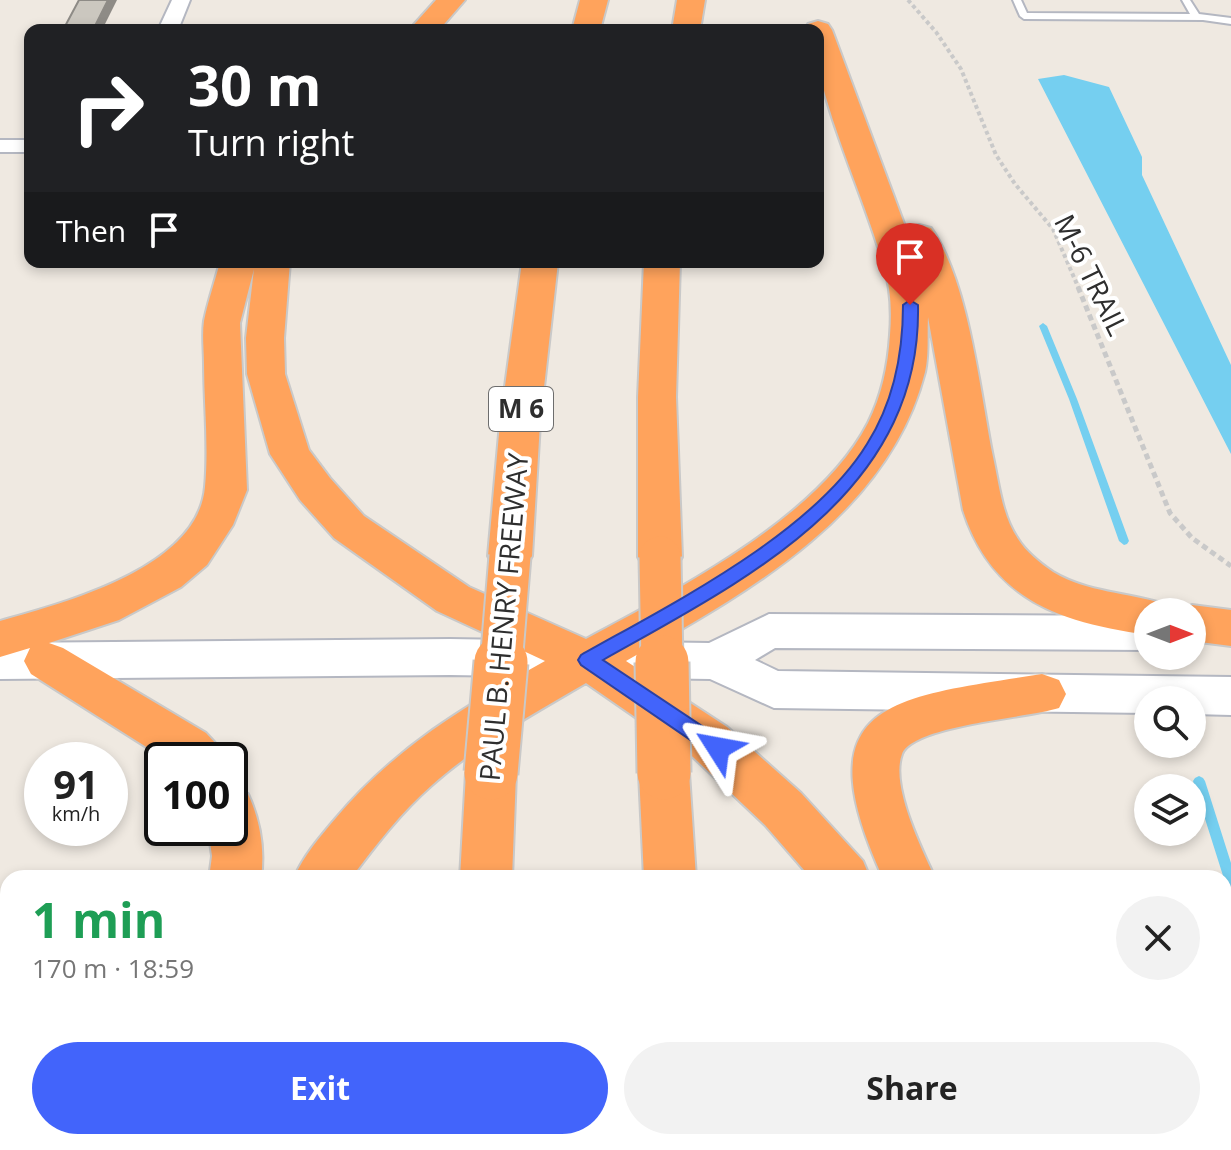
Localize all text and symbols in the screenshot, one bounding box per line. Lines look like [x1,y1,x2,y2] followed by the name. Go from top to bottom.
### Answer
[188,46,322,122] text: 30 m
[56,56,160,160] icon: right
[188,118,354,167] text: Turn right
[142,208,186,252] icon: arrive
[1046,208,1138,341] street label: M-6 TRAIL
[56,210,126,251] text: Then
[876,223,944,305] pin
[888,235,932,279] icon: arrive
[489,387,553,431] road number: M 6
[470,451,536,783] street label: PAUL B. HENRY FREEWAY
[1134,598,1206,670] north arrow
[1134,598,1206,846] map controls
[1134,686,1206,758] button: search
[676,706,760,790] position arrow
[144,742,248,846] speed limit sign: 100
[53,756,99,811] text: 91
[1134,774,1206,846] button: layers
[52,800,100,827] text: km/h
[32,887,165,952] text: 1 min
[1116,896,1200,980] button: close
[32,950,194,986] text: 170 m · 18:59
[32,1042,608,1134] button: Exit
[624,1042,1200,1134] button: Share

